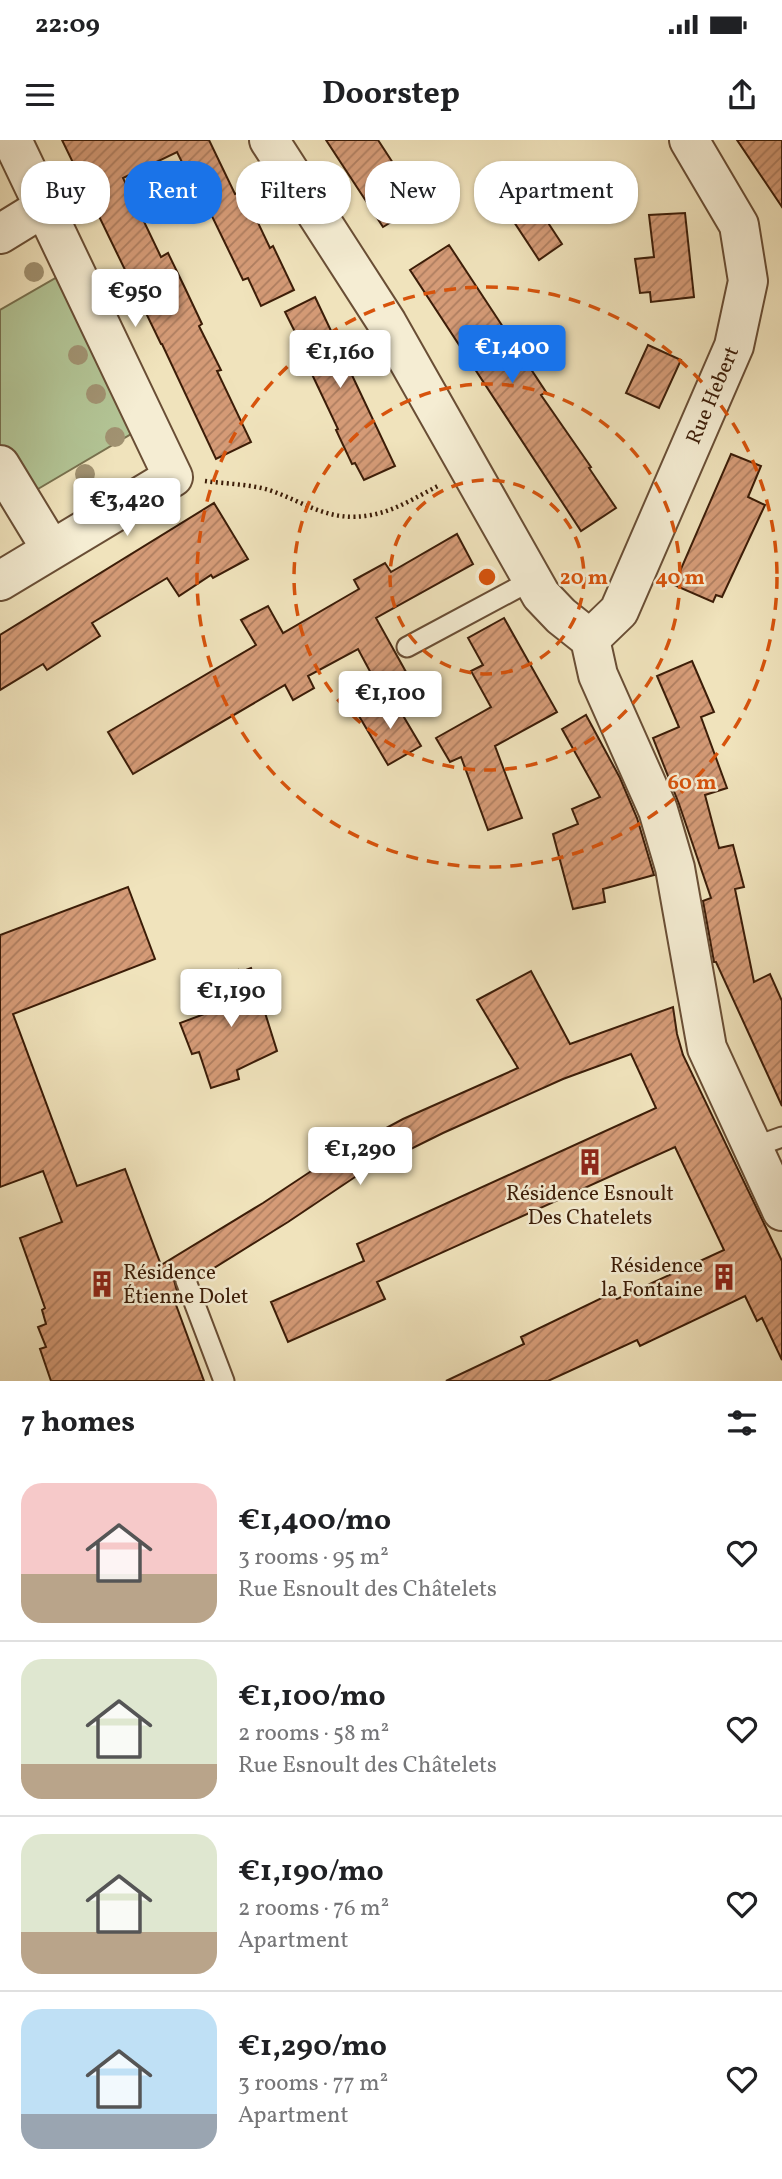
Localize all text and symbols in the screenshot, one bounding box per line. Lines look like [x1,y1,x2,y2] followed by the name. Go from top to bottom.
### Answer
[35,7,100,43] text: 22:09
[322,73,460,117] text: Doorstep
[21,76,59,114] icon: menu
[723,76,761,114] icon: share
[21,161,110,224] chip: Buy
[124,161,222,224] chip: Rent
[236,161,351,224] chip: Filters
[365,161,460,224] chip: New
[474,161,638,224] chip: Apartment
[94,270,176,329] pin: €950
[108,276,162,308] text: €950
[455,326,569,385] pin: €1,400
[283,330,397,390] pin: €1,160
[475,332,549,364] text: €1,400
[306,337,374,369] text: €1,160
[680,342,747,449] street label: Rue Hebert
[70,478,184,538] pin: €3,420
[89,485,165,517] text: €3,420
[560,564,608,593] text: 20 m
[655,564,705,593] text: 40 m
[475,565,499,589] centre of rings
[333,672,447,731] pin: €1,100
[355,678,425,710] text: €1,100
[668,769,716,798] text: 60 m
[174,970,288,1029] pin: €1,190
[196,976,266,1008] text: €1,190
[303,1128,417,1187] pin: €1,290
[324,1134,396,1166] text: €1,290
[575,1147,605,1177] building icon: Résidence Esnoult Des Chatelets
[506,1180,674,1233] place label: Résidence Esnoult Des Chatelets
[601,1252,703,1305] place label: Résidence la Fontaine
[123,1259,248,1312] place label: Résidence Étienne Dolet
[709,1262,739,1292] building icon: Résidence la Fontaine
[87,1269,117,1299] building icon: Résidence Étienne Dolet
[21,1402,135,1444] text: 7 homes
[723,1404,761,1442] icon: filters
[238,1500,391,1542] text: €1,400/mo
[77,1511,161,1595] icon: home
[723,1534,761,1572] icon: heart
[238,1542,389,1574] text: 3 rooms · 95 m²
[238,1574,497,1606] text: Rue Esnoult des Châtelets
[238,1676,386,1718] text: €1,100/mo
[77,1687,161,1771] icon: home
[723,1710,761,1748] icon: heart
[238,1718,389,1750] text: 2 rooms · 58 m²
[238,1750,497,1782] text: Rue Esnoult des Châtelets
[238,1851,384,1893] text: €1,190/mo
[77,1862,161,1946] icon: home
[723,1885,761,1923] icon: heart
[238,1893,389,1925] text: 2 rooms · 76 m²
[238,1925,349,1957] text: Apartment
[238,2026,387,2068] text: €1,290/mo
[77,2037,161,2121] icon: home
[723,2060,761,2098] icon: heart
[238,2068,388,2100] text: 3 rooms · 77 m²
[238,2100,349,2132] text: Apartment

